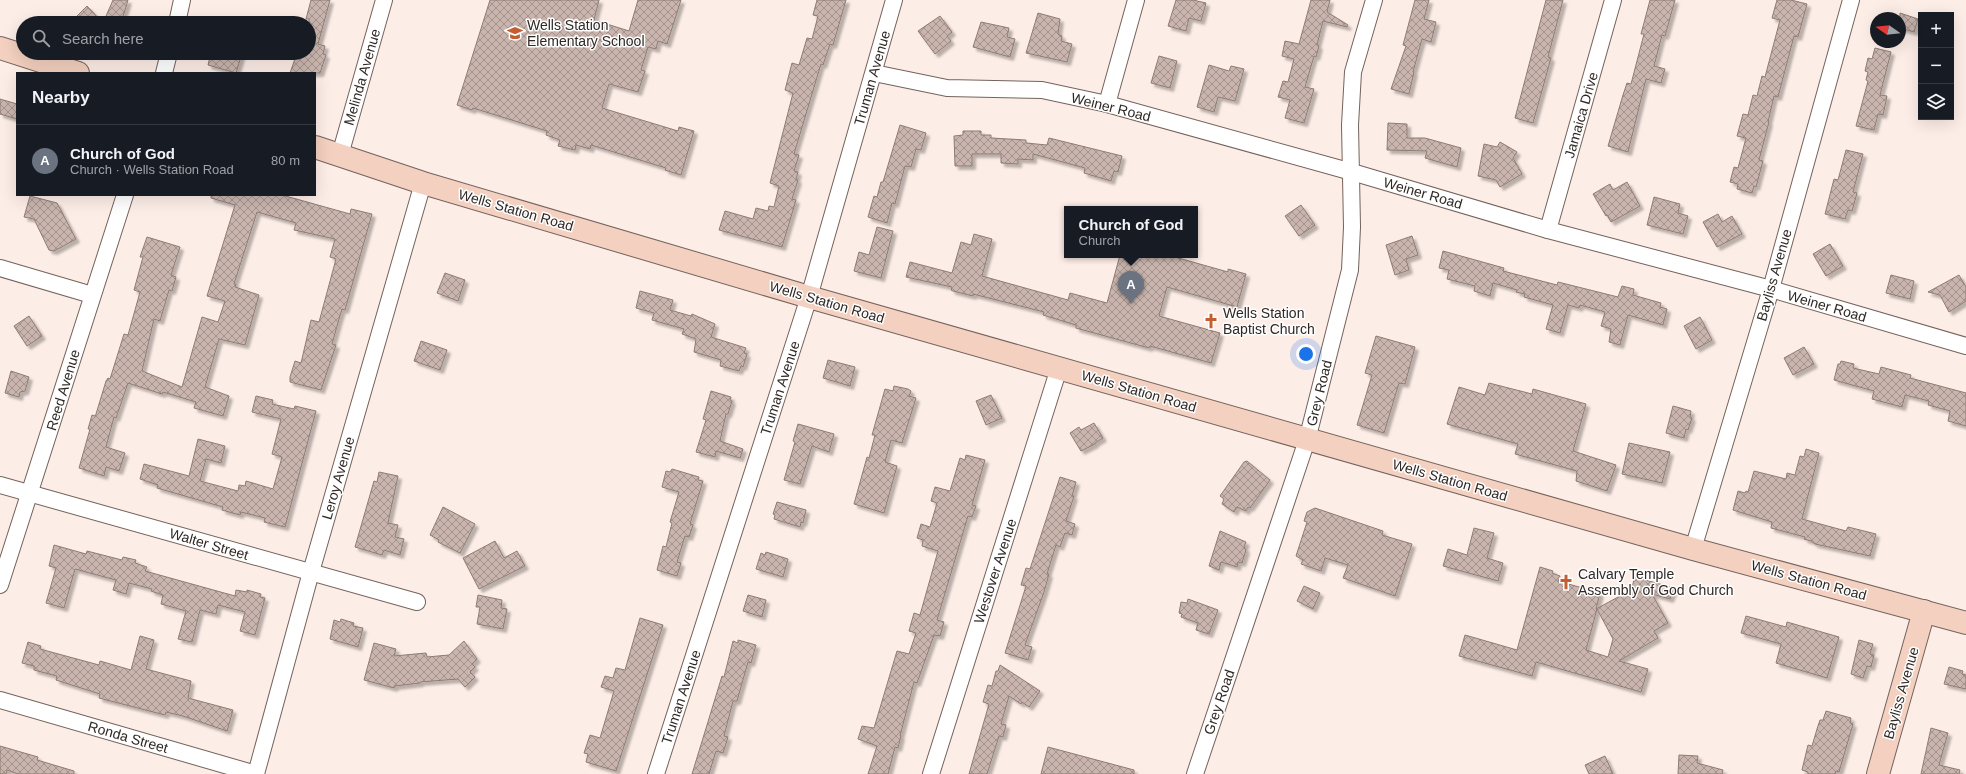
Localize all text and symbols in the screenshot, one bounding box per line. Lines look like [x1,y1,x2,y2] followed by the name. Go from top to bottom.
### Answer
[1870,12,1906,48] north arrow
[1918,12,1954,120] map controls
[1918,12,1954,48] button: +
[16,16,316,60] search box
[527,17,645,49] place label: Wells Station Elementary School
[506,24,524,42] school or university icon: Wells Station Elementary School
[30,27,52,49] icon: search
[341,27,383,127] street label: Melinda Avenue
[851,28,893,127] street label: Truman Avenue
[62,30,144,47] text: Search here
[1918,48,1954,84] button: −
[1561,70,1601,160] street label: Jamaica Drive
[1918,84,1954,120] button: layers
[32,88,90,107] text: Nearby
[1070,89,1152,125] street label: Weiner Road
[70,145,175,162] text: Church of God
[40,153,50,168] text: A
[271,153,300,168] text: 80 m
[70,162,234,177] text: Church · Wells Station Road
[1382,174,1464,212] street label: Weiner Road
[457,186,575,234] street label: Wells Station Road
[1064,206,1198,258] popup
[1079,216,1184,233] text: Church of God
[1753,227,1795,323] street label: Bayliss Avenue
[1079,233,1120,248] text: Church
[1118,271,1144,304] pin: A
[768,278,886,326] street label: Wells Station Road
[1786,287,1868,325] street label: Weiner Road
[1223,305,1315,337] place label: Wells Station Baptist Church
[1202,312,1220,330] church icon: Wells Station Baptist Church
[757,339,803,437] street label: Truman Avenue
[1296,344,1316,364] your location
[43,347,83,432] street label: Reed Avenue
[1303,358,1335,428] street label: Grey Road
[1080,367,1198,415] street label: Wells Station Road
[319,435,358,521] street label: Leroy Avenue
[1391,456,1509,504] street label: Wells Station Road
[971,516,1020,625] street label: Westover Avenue
[168,525,250,563] street label: Walter Street
[1750,557,1868,603] street label: Wells Station Road
[1578,566,1734,598] place label: Calvary Temple Assembly of God Church
[1557,573,1575,591] church icon: Calvary Temple Assembly of God Church
[1880,645,1922,741] street label: Bayliss Avenue
[658,648,704,746] street label: Truman Avenue
[1200,667,1238,737] street label: Grey Road
[86,718,170,756] street label: Ronda Street

